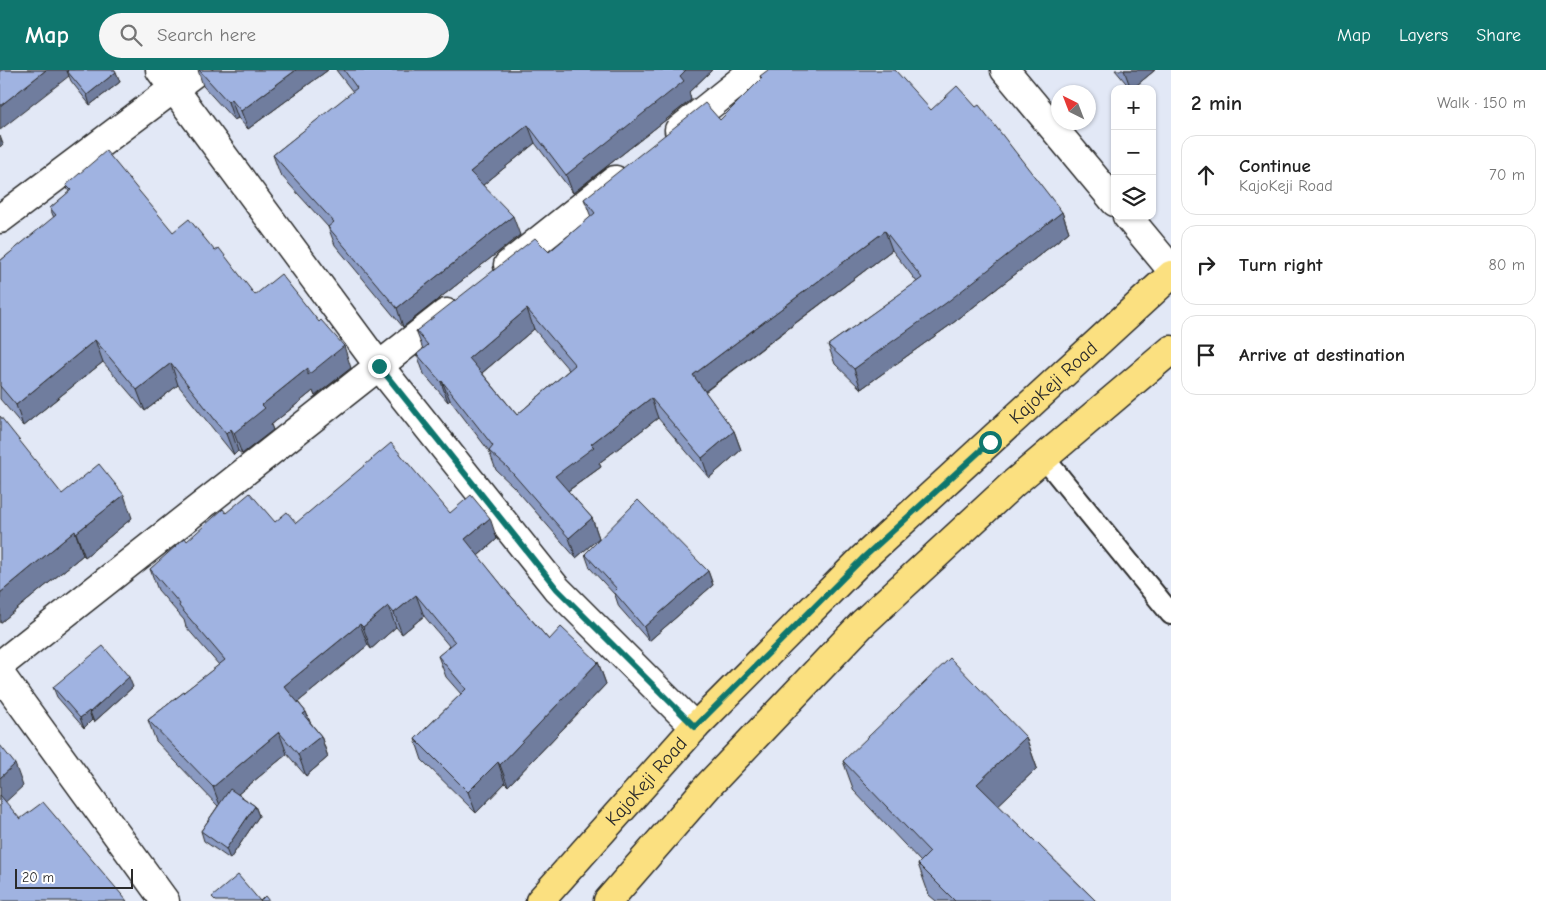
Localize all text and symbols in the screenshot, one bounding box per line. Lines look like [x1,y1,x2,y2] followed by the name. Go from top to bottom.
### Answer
[99,13,449,58] search box
[25,21,69,49] text: Map
[117,21,145,49] icon: search
[157,24,256,46] text: Search here
[1337,25,1371,46] text: Map
[1399,25,1448,46] text: Layers
[1476,25,1521,46] text: Share
[1051,85,1096,130] north arrow
[1111,85,1156,220] map controls
[1111,85,1156,130] button: +
[1191,91,1242,115] text: 2 min
[1437,94,1526,112] text: Walk · 150 m
[1111,130,1156,175] button: −
[1239,155,1311,177] text: Continue
[1192,161,1220,189] icon: ahead
[1489,166,1525,184] text: 70 m
[1111,175,1156,220] button: layers
[1239,177,1333,195] text: KajoKeji Road
[1192,251,1220,279] icon: right
[1239,254,1323,276] text: Turn right
[1488,256,1525,274] text: 80 m
[1005,337,1102,429] street label: KajoKeji Road
[1192,341,1220,369] icon: arrive
[1239,344,1405,366] text: Arrive at destination
[368,355,391,378] route end
[979,431,1002,454] route start
[601,733,692,830] street label: KajoKeji Road
[15,866,132,889] scale bar
[22,869,54,886] text: 20 m

